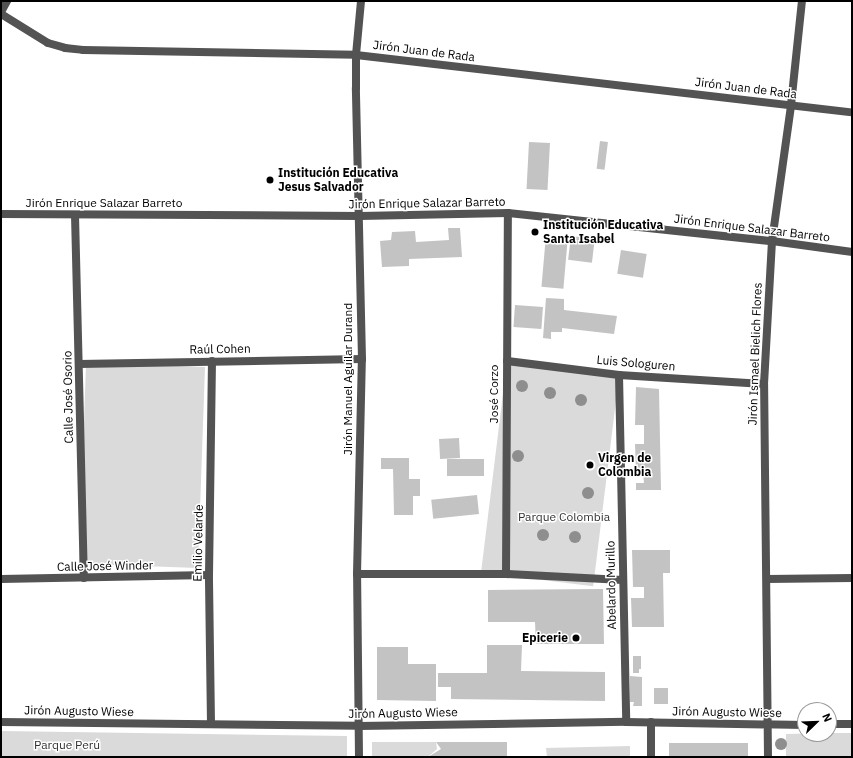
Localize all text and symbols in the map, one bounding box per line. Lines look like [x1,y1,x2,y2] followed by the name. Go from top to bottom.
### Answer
[372,38,476,64] street label: Jirón Juan de Rada
[694,75,798,101] street label: Jirón Juan de Rada
[278,166,398,194] place label: Institución Educativa Jesus Salvador
[265,175,275,185] marker: Institución Educativa Jesus Salvador
[348,194,506,212] street label: Jirón Enrique Salazar Barreto
[26,196,182,210] street label: Jirón Enrique Salazar Barreto
[673,211,831,245] street label: Jirón Enrique Salazar Barreto
[543,218,663,246] place label: Institución Educativa Santa Isabel
[530,227,540,237] marker: Institución Educativa Santa Isabel
[745,282,765,426] street label: Jirón Ismael Bielich Flores
[341,303,355,455] street label: Jirón Manuel Aguilar Durand
[189,341,251,357] street label: Raúl Cohen
[60,350,76,444] street label: Calle José Osorio
[596,352,676,374] street label: Luis Sologuren
[487,365,501,423] street label: José Corzo
[598,451,651,479] place label: Virgen de Colombia
[585,460,595,470] marker: Virgen de Colombia
[190,504,206,582] street label: Emilio Velarde
[518,510,610,524] park label: Parque Colombia
[603,540,619,630] street label: Abelardo Murillo
[57,558,153,574] street label: Calle José Winder
[522,631,568,645] place label: Epicerie
[571,633,581,643] marker: Epicerie
[797,702,837,742] north arrow
[24,703,134,719] street label: Jirón Augusto Wiese
[672,704,782,720] street label: Jirón Augusto Wiese
[348,705,458,721] street label: Jirón Augusto Wiese
[819,711,835,724] text: N
[34,738,100,752] park label: Parque Perú

